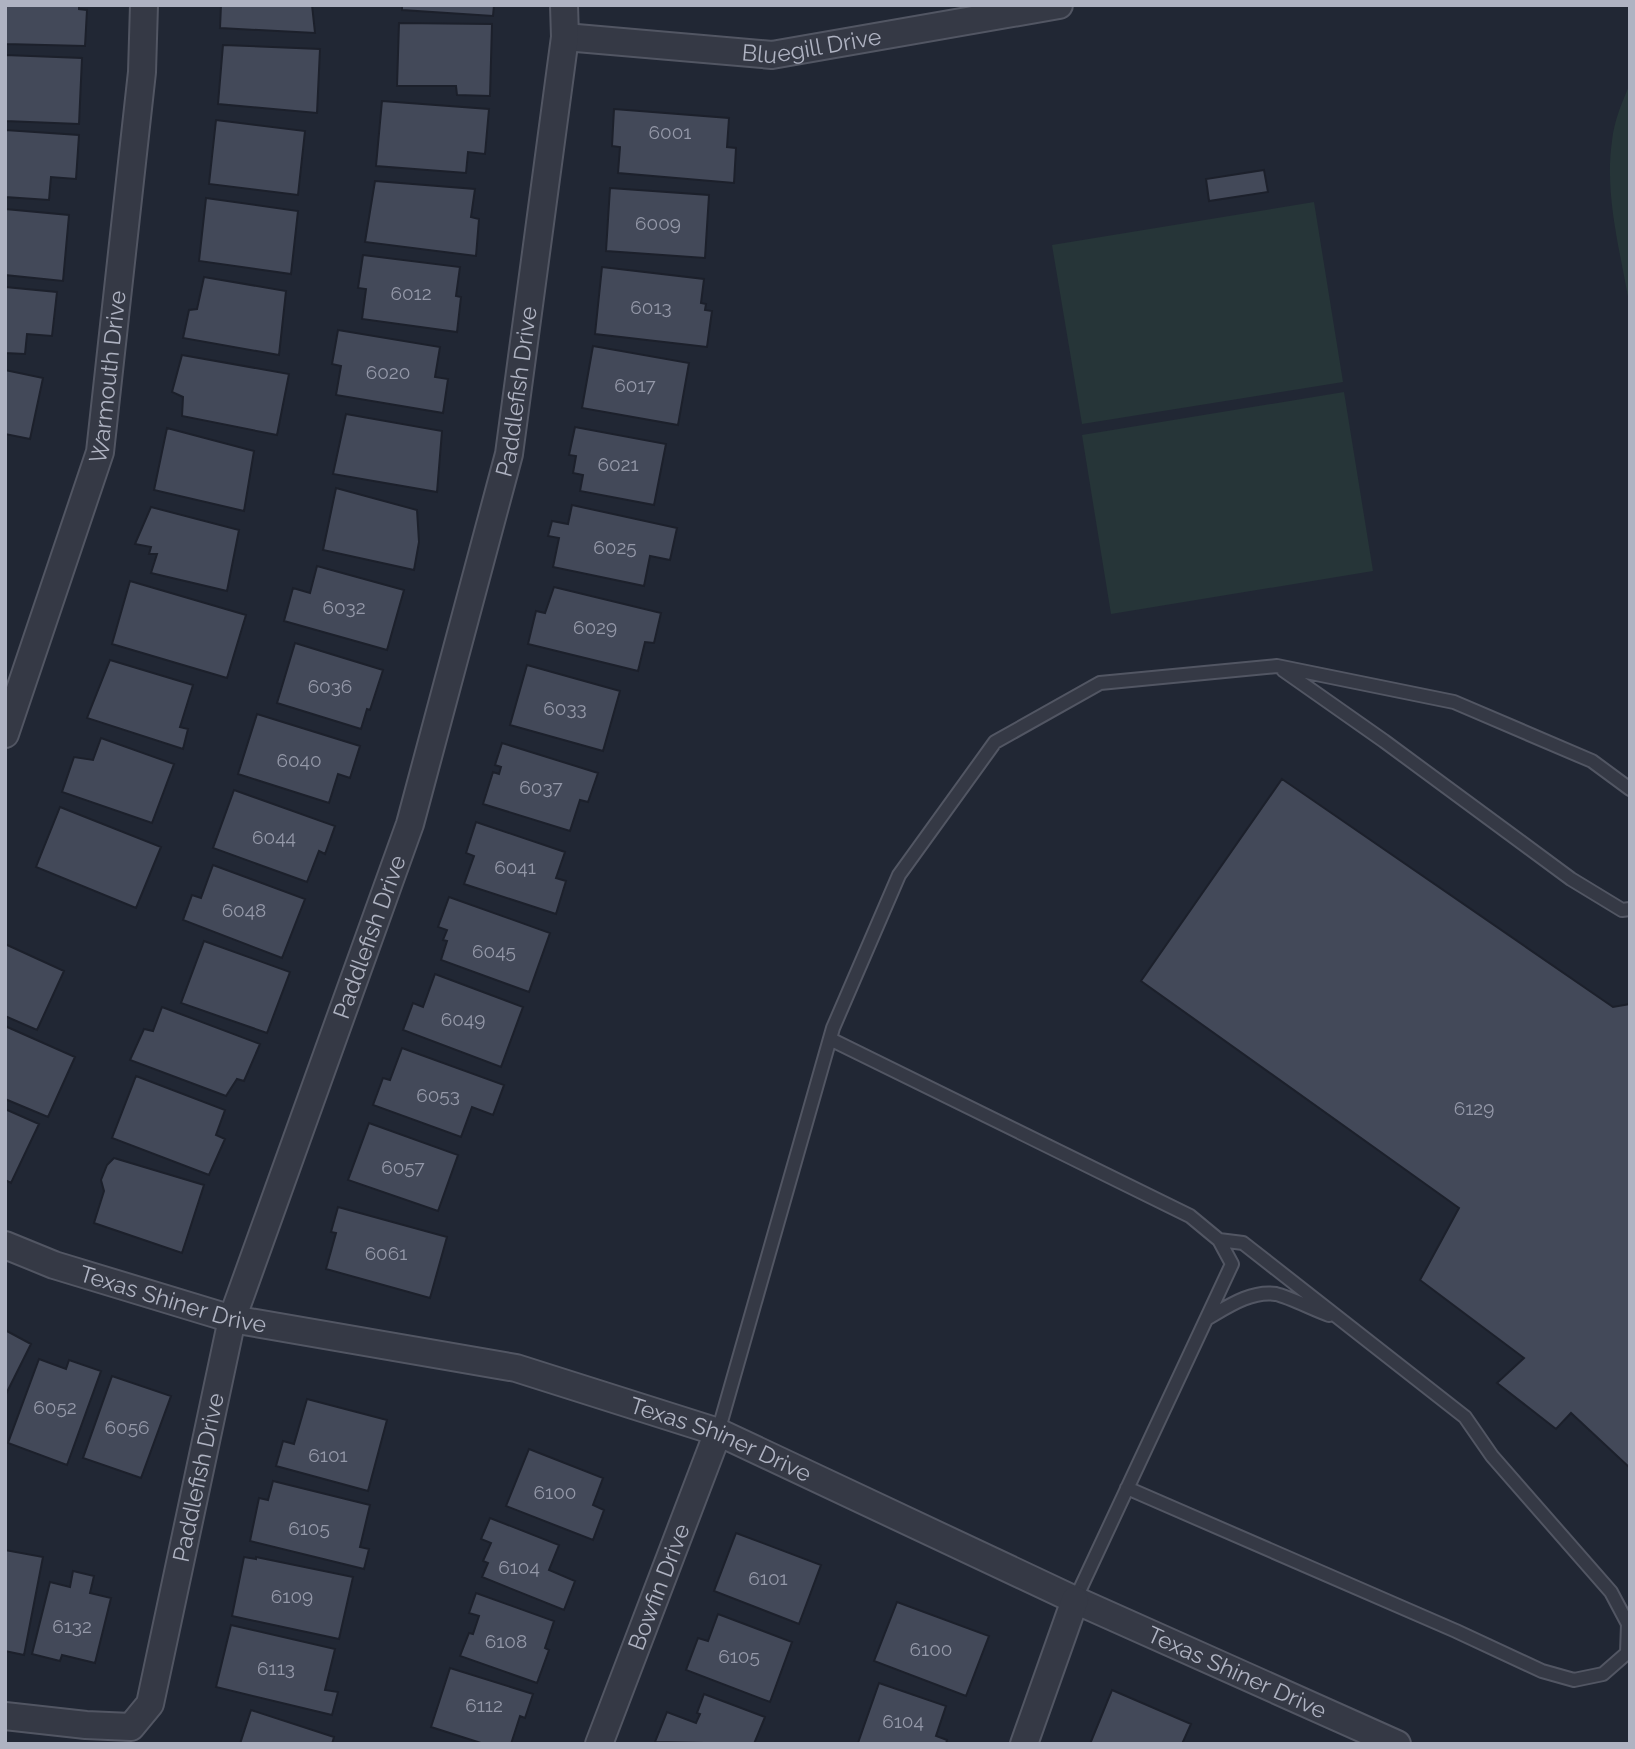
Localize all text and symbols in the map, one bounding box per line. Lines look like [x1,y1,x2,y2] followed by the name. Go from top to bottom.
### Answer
[741,22,883,68] street label: Bluegill Drive
[649,121,691,143] house number: 6001
[635,212,681,234] house number: 6009
[390,282,432,304] house number: 6012
[83,289,131,467] street label: Warmouth Drive
[630,296,672,318] house number: 6013
[490,305,542,480] street label: Paddlefish Drive
[366,361,410,383] house number: 6020
[614,374,656,396] house number: 6017
[597,453,639,475] house number: 6021
[593,536,637,558] house number: 6025
[322,596,366,618] house number: 6032
[573,616,617,638] house number: 6029
[308,675,352,697] house number: 6036
[543,697,587,719] house number: 6033
[276,749,322,771] house number: 6040
[519,776,563,798] house number: 6037
[252,826,296,848] house number: 6044
[327,851,411,1022] street label: Paddlefish Drive
[494,856,536,878] house number: 6041
[222,899,266,921] house number: 6048
[472,940,516,962] house number: 6045
[441,1008,485,1030] house number: 6049
[416,1084,460,1106] house number: 6053
[1454,1097,1494,1119] house number: 6129
[381,1156,425,1178] house number: 6057
[365,1242,407,1264] house number: 6061
[76,1260,269,1338] street label: Texas Shiner Drive
[167,1390,229,1564] street label: Paddlefish Drive
[627,1391,816,1487] street label: Texas Shiner Drive
[33,1396,77,1418] house number: 6052
[105,1416,149,1438] house number: 6056
[308,1444,348,1466] house number: 6101
[534,1481,576,1503] house number: 6100
[288,1517,330,1539] house number: 6105
[622,1520,695,1654] street label: Bowfin Drive
[498,1556,540,1578] house number: 6104
[748,1567,788,1589] house number: 6101
[271,1585,313,1607] house number: 6109
[52,1615,92,1637] house number: 6132
[1143,1620,1331,1724] street label: Texas Shiner Drive
[485,1630,527,1652] house number: 6108
[910,1638,952,1660] house number: 6100
[718,1645,760,1667] house number: 6105
[257,1657,295,1679] house number: 6113
[465,1694,503,1716] house number: 6112
[882,1710,924,1732] house number: 6104

